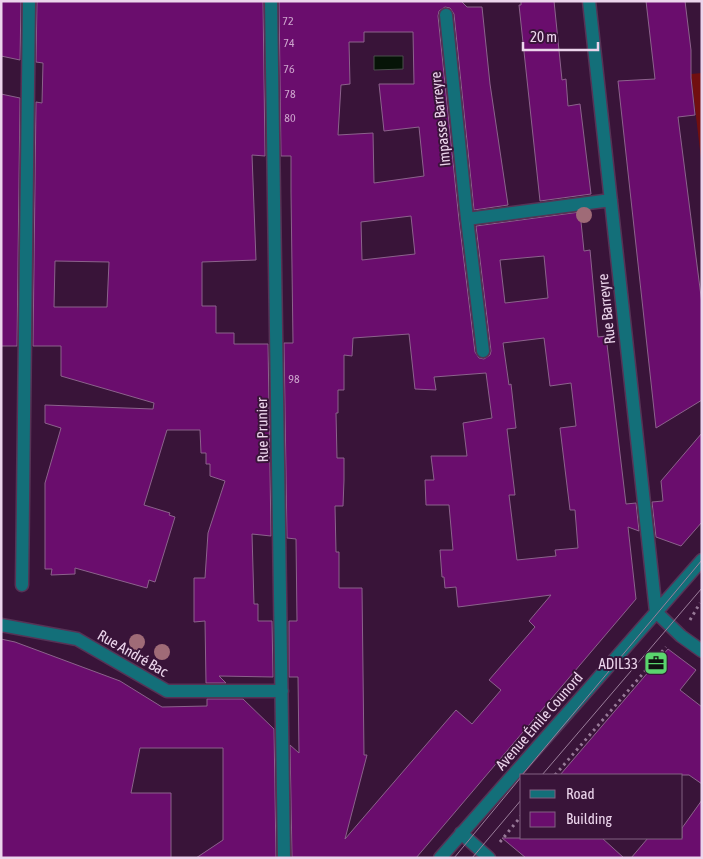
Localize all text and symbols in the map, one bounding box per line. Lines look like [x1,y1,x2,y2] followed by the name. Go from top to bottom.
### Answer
[282,14,294,28] house number: 72
[523,20,598,52] scale bar
[530,28,557,45] text: 20 m
[283,36,295,50] house number: 74
[283,62,295,76] house number: 76
[427,71,453,167] street label: Impasse Barreyre
[284,87,296,101] house number: 78
[284,111,296,125] house number: 80
[594,273,618,345] street label: Rue Barreyre
[288,372,300,386] house number: 98
[253,397,271,462] street label: Rue Prunier
[95,626,172,680] street label: Rue André Bac
[643,650,669,676] office icon: ADIL33
[599,655,638,672] place label: ADIL33
[492,669,586,773] street label: Avenue Émile Counord
[520,774,683,839] legend
[566,785,595,802] text: Road
[566,810,612,827] text: Building

